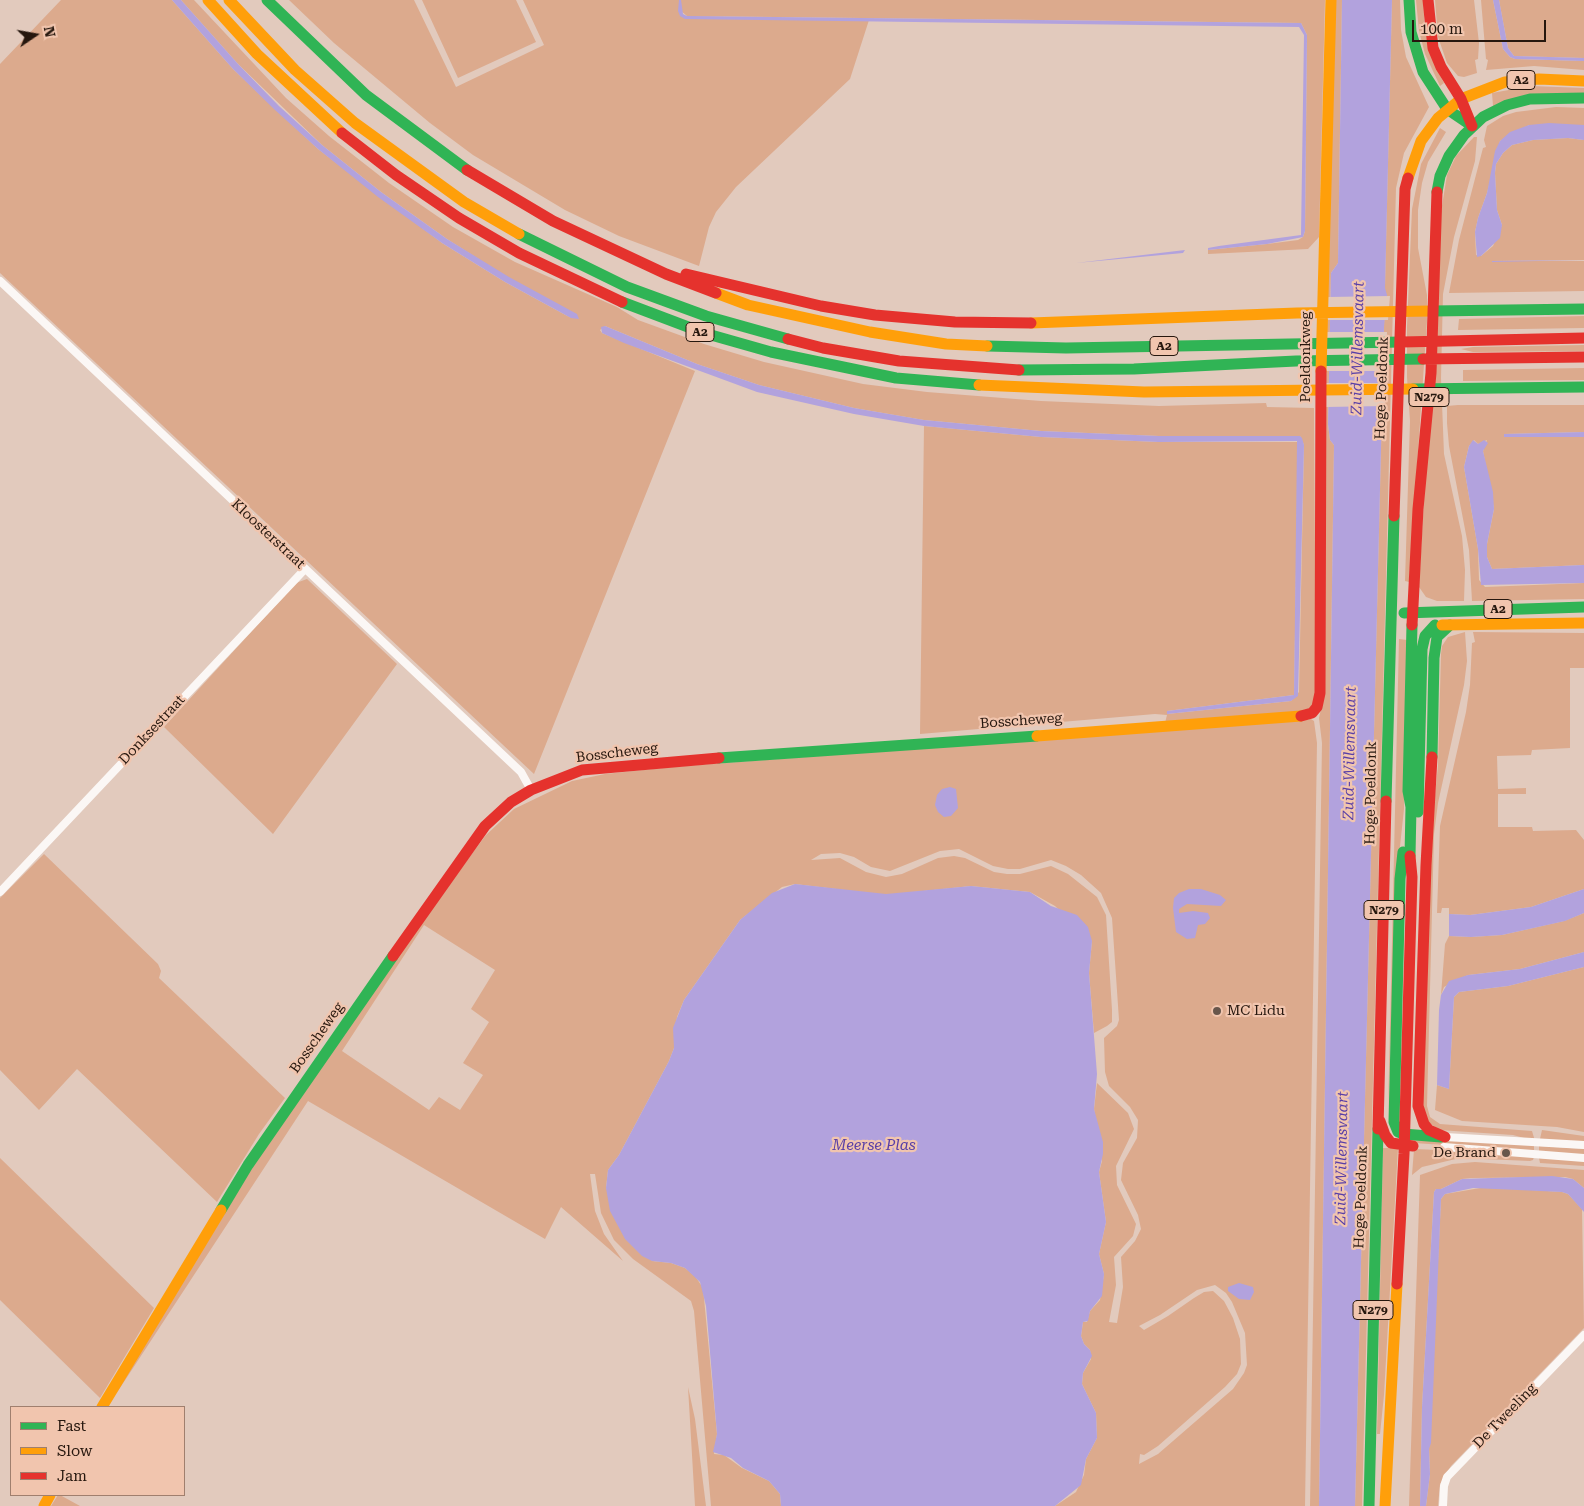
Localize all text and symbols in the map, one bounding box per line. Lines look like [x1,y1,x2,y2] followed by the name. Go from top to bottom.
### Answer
[10,10,60,60] north arrow
[1414,10,1548,42] scale bar
[1420,20,1463,38] text: 100 m
[41,25,59,39] text: N
[1507,70,1535,90] road number: A2
[1348,281,1368,415] water label: Zuid-Willemsvaart
[1298,311,1314,403] street label: Poeldonkweg
[686,322,714,342] road number: A2
[1150,336,1178,356] road number: A2
[1372,336,1392,440] street label: Hoge Poeldonk
[1409,388,1449,407] road number: N279
[228,496,308,572] street label: Kloosterstraat
[1484,600,1512,618] road number: A2
[1340,686,1360,820] water label: Zuid-Willemsvaart
[116,692,188,768] street label: Donksestraat
[979,710,1063,732] street label: Bosscheweg
[575,740,659,766] street label: Bosscheweg
[1362,741,1380,845] street label: Hoge Poeldonk
[1364,900,1404,920] road number: N279
[286,999,348,1077] street label: Bosscheweg
[1227,1003,1285,1019] place label: MC Lidu
[1211,1005,1223,1017] marker: MC Lidu
[1332,1091,1352,1225] water label: Zuid-Willemsvaart
[832,1137,916,1155] water label: Meerse Plas
[1351,1145,1371,1249] street label: Hoge Poeldonk
[1433,1145,1496,1161] place label: De Brand
[1500,1147,1512,1159] marker: De Brand
[1353,1300,1393,1320] road number: N279
[1470,1380,1540,1452] street label: De Tweeling
[10,1406,185,1496] legend
[57,1417,86,1435] text: Fast
[57,1442,92,1460] text: Slow
[57,1467,87,1485] text: Jam

